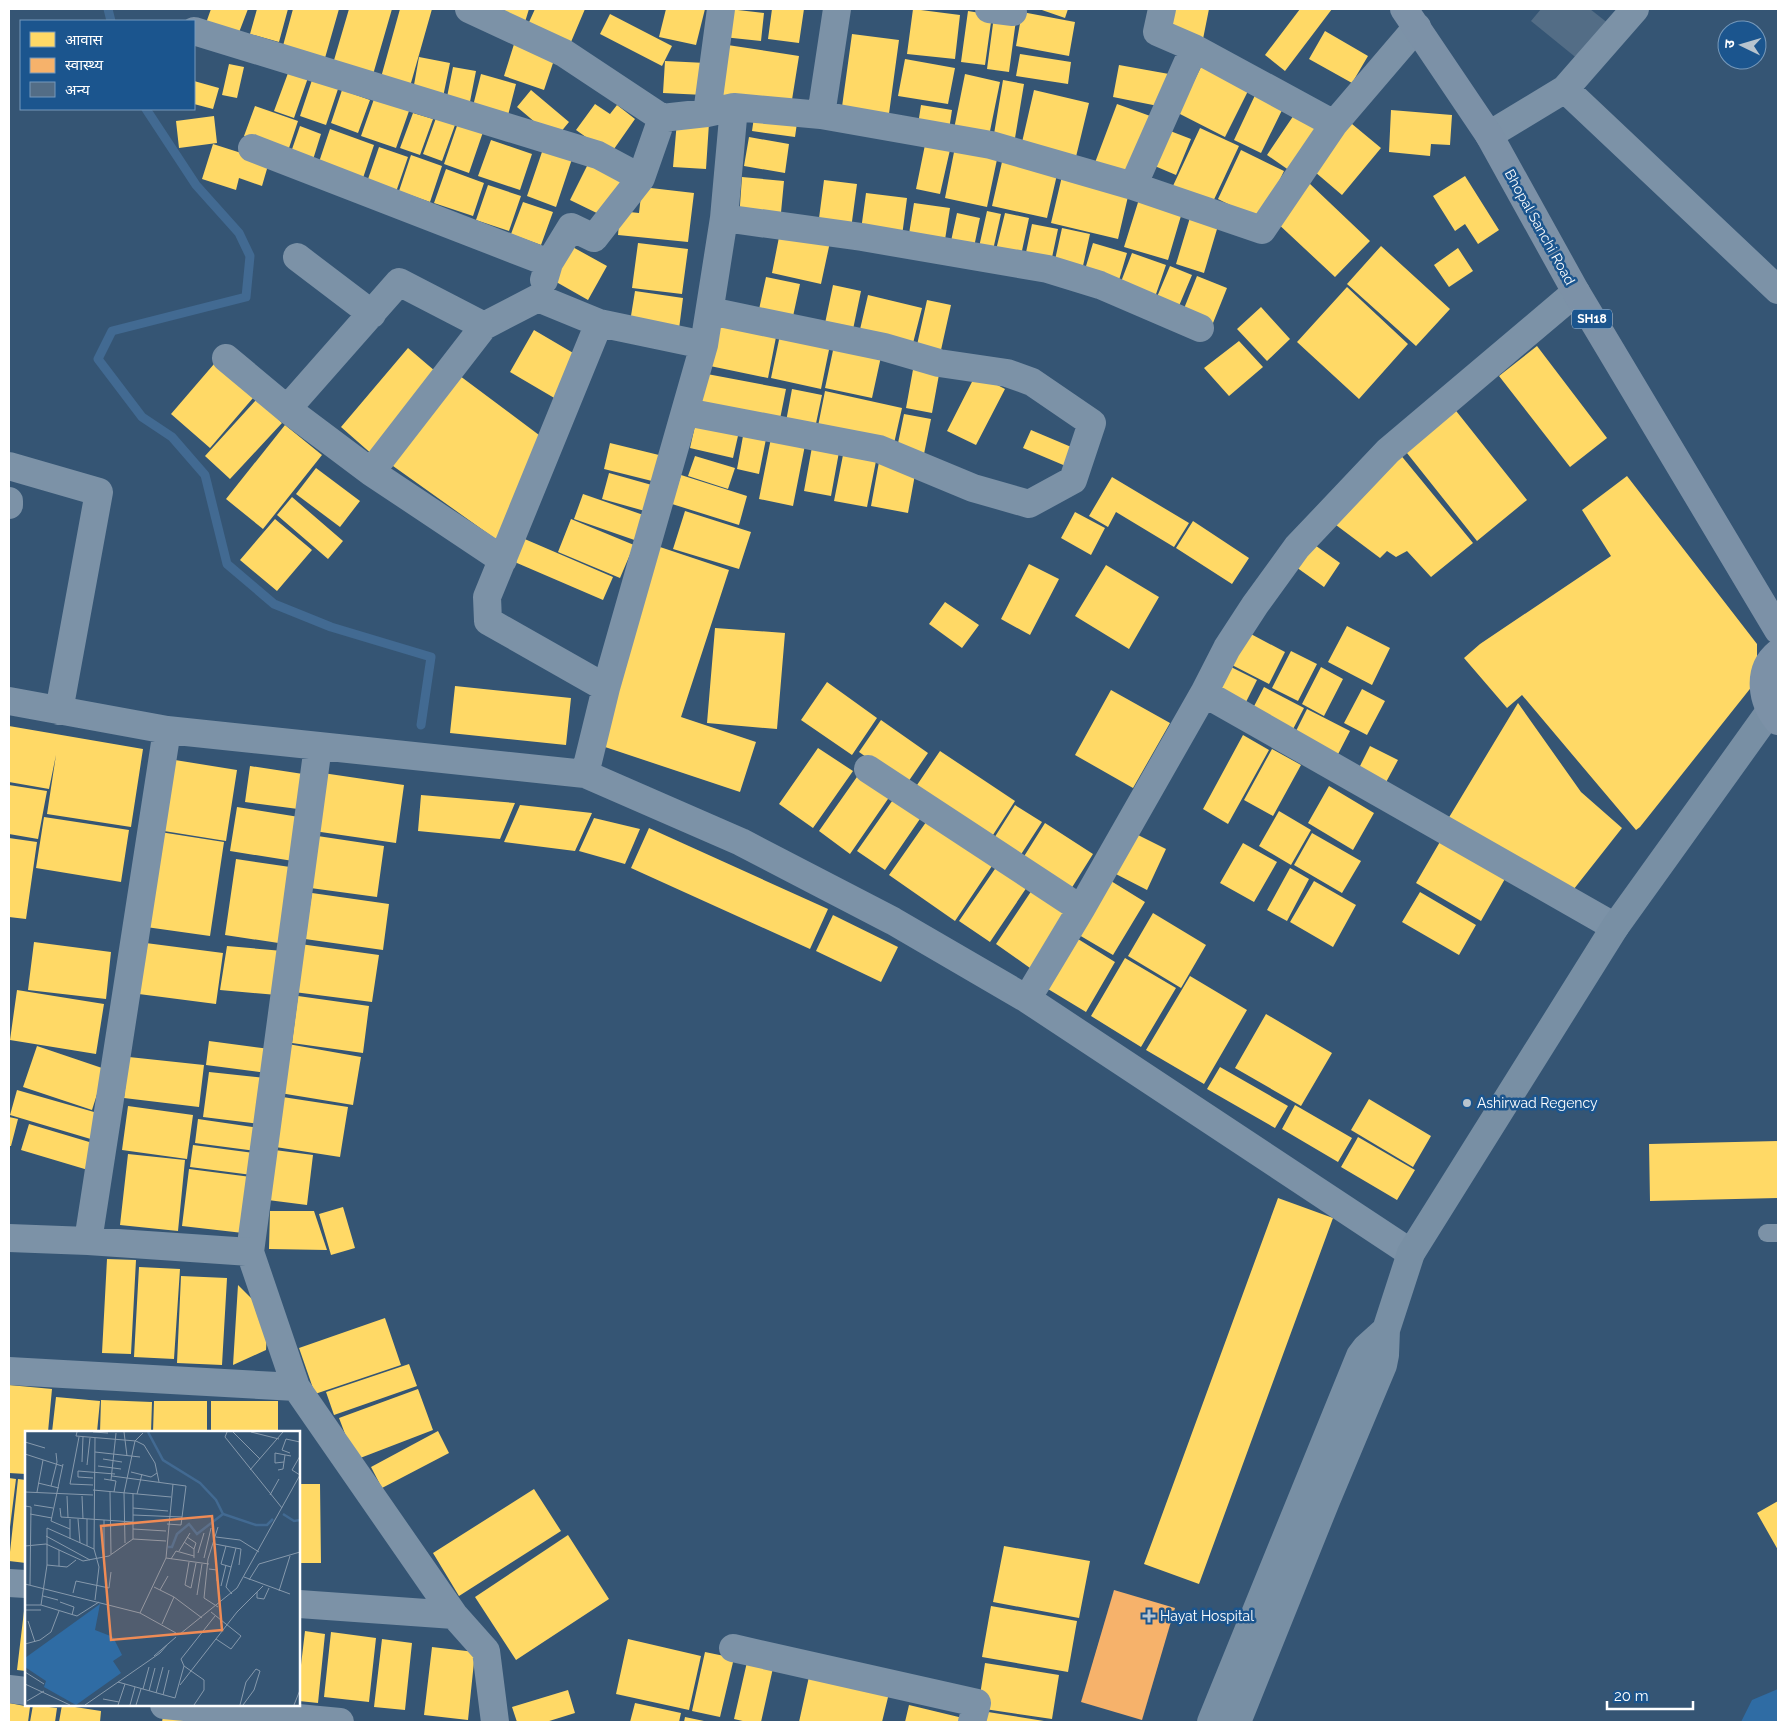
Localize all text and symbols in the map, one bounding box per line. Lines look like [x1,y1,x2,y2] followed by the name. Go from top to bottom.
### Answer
[20,20,195,110] legend
[1717,20,1767,70] north arrow
[65,31,104,49] text: आवास
[1721,38,1737,49] text: उ
[65,56,103,74] text: स्वास्थ्य
[65,81,90,99] text: अन्य
[1502,167,1578,287] street label: Bhopal Sanchi Road
[1572,310,1612,328] road number: SH18
[1477,1095,1598,1111] place label: Ashirwad Regency
[1461,1097,1473,1109] marker: Ashirwad Regency
[25,1431,300,1706] inset map
[1160,1608,1254,1624] place label: Hayat Hospital
[1142,1609,1156,1623] marker: Hayat Hospital
[1607,1678,1693,1710] scale bar
[1614,1687,1649,1705] text: 20 m

